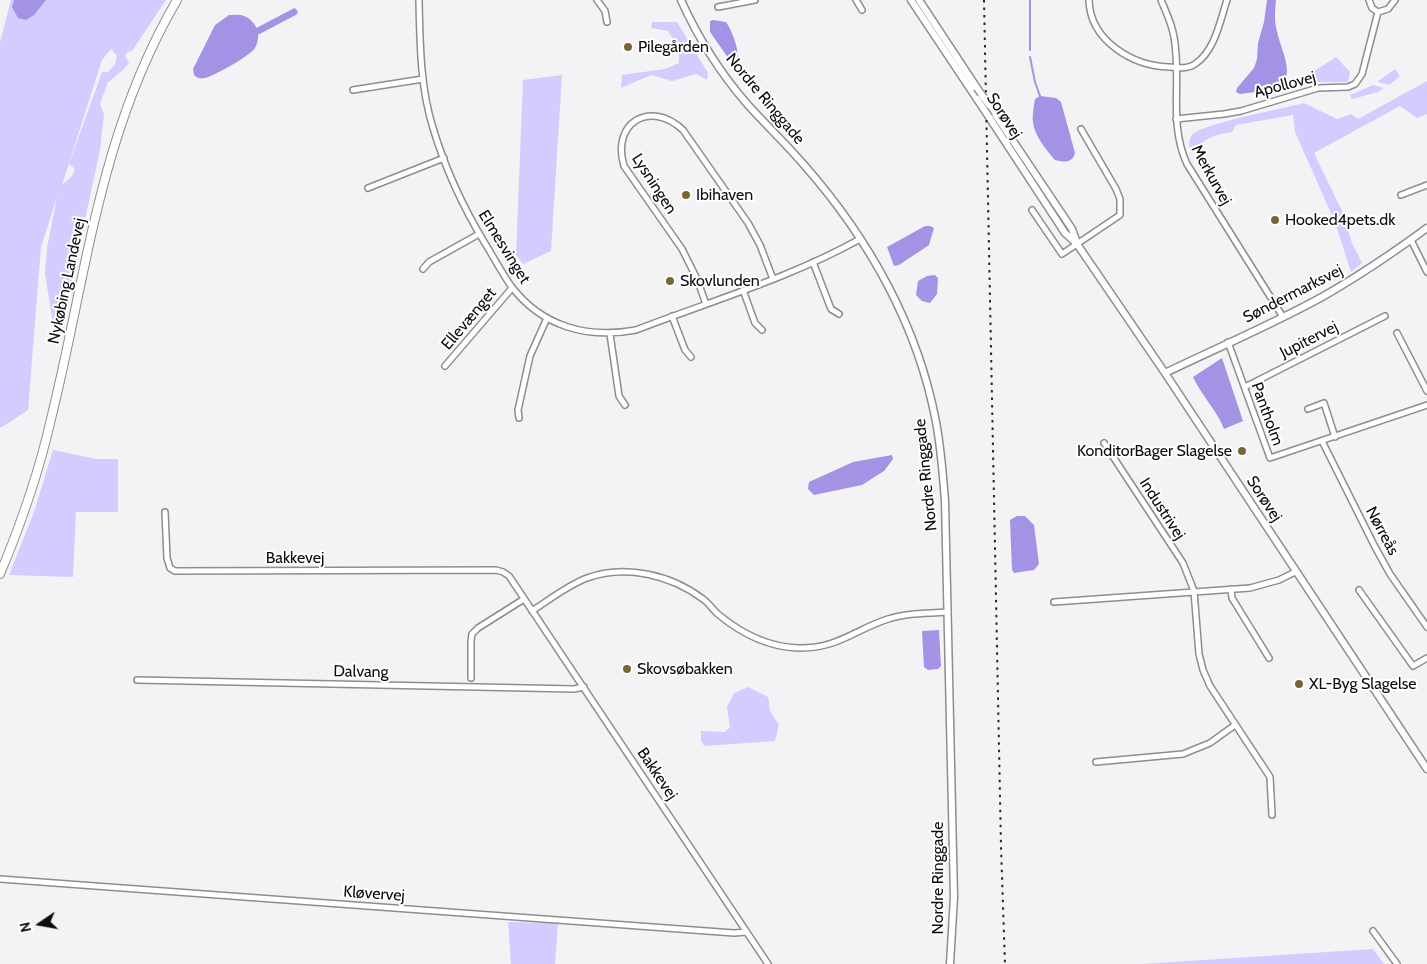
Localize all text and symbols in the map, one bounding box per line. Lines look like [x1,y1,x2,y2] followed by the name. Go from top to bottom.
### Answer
[638,37,709,57] place label: Pilegården
[622,41,634,53] marker: Pilegården
[721,50,809,148] street label: Nordre Ringgade
[1252,68,1318,102] street label: Apollovej
[982,89,1026,143] street label: Sorøvej
[1187,141,1235,209] street label: Merkurvej
[627,150,681,218] street label: Lysningen
[696,185,753,205] place label: Ibihaven
[680,189,692,201] marker: Ibihaven
[474,207,534,287] street label: Elmesvinget
[1285,210,1395,230] place label: Hooked4pets.dk
[1269,214,1281,226] marker: Hooked4pets.dk
[44,216,90,346] street label: Nykøbing Landevej
[1240,261,1346,327] street label: Søndermarksvej
[680,271,760,291] place label: Skovlunden
[664,275,676,287] marker: Skovlunden
[437,284,501,354] street label: Ellevænget
[1277,317,1341,363] street label: Jupitervej
[1247,380,1287,448] street label: Pantholm
[911,418,941,532] street label: Nordre Ringgade
[1077,441,1232,461] place label: KonditorBager Slagelse
[1236,445,1248,457] marker: KonditorBager Slagelse
[1242,472,1286,526] street label: Sorøvej
[1135,474,1189,544] street label: Industrivej
[1361,503,1403,559] street label: Nørreås
[266,548,324,568] street label: Bakkevej
[637,659,733,679] place label: Skovsøbakken
[333,662,389,682] street label: Dalvang
[621,663,633,675] marker: Skovsøbakken
[1309,674,1417,694] place label: XL-Byg Slagelse
[1293,678,1305,690] marker: XL-Byg Slagelse
[633,744,681,804] street label: Bakkevej
[928,822,948,934] street label: Nordre Ringgade
[343,882,405,906] street label: Kløvervej
[15,899,65,949] north arrow
[15,920,35,934] text: N

